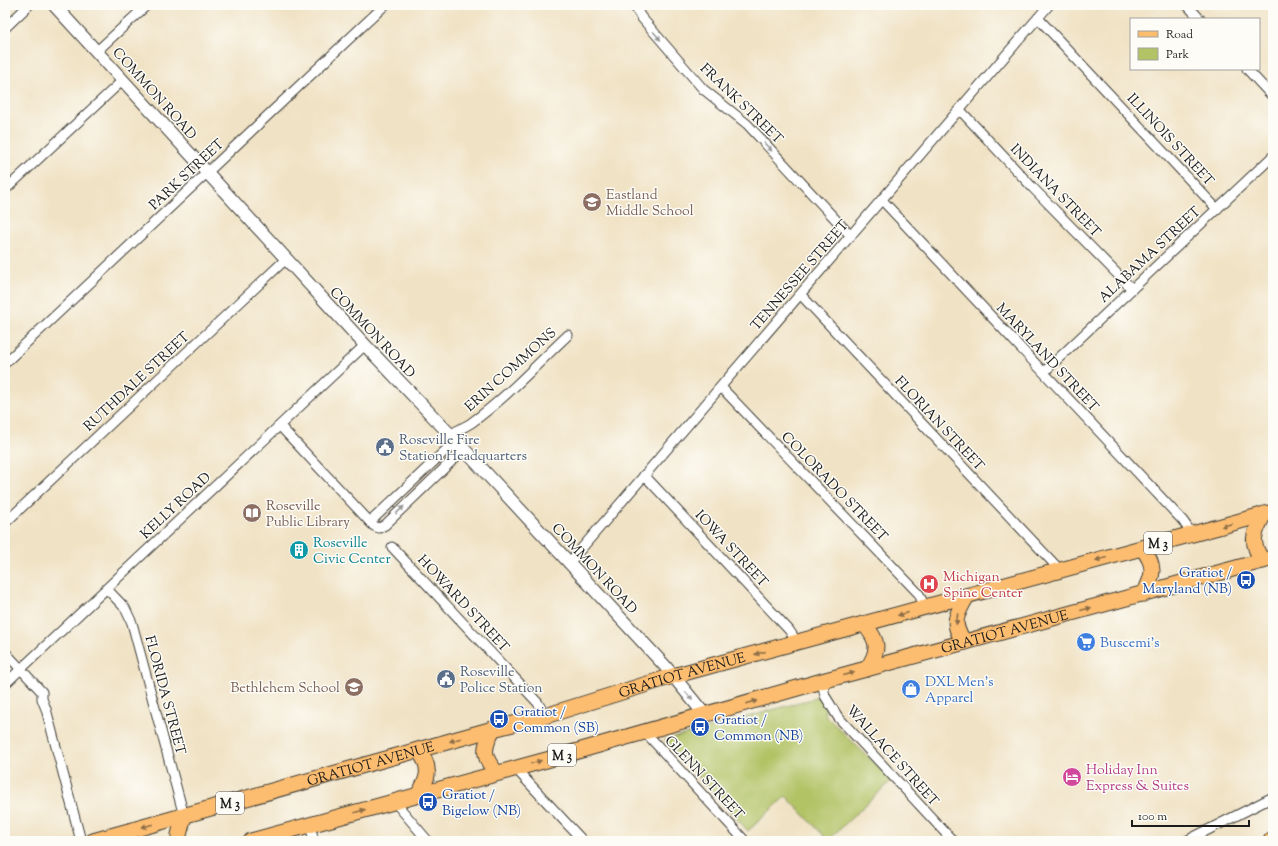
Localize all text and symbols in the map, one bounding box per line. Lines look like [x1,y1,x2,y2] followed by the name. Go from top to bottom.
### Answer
[1130,18,1260,70] legend
[1166,26,1193,44] text: Road
[652,31,662,41] one-way arrow
[107,44,200,145] street label: COMMON ROAD
[1166,46,1189,64] text: Park
[695,60,787,149] street label: FRANK STREET
[1121,90,1218,191] street label: ILLINOIS STREET
[145,135,229,216] street label: PARK STREET
[1005,140,1105,243] street label: INDIANA STREET
[764,142,773,152] one-way arrow
[606,186,694,222] place label: Eastland Middle School
[581,191,603,213] school or university icon: Eastland Middle School
[1095,203,1206,308] street label: ALABAMA STREET
[747,217,854,336] street label: TENNESSEE STREET
[324,283,419,383] street label: COMMON ROAD
[991,299,1103,417] street label: MARYLAND STREET
[461,324,562,417] street label: ERIN COMMONS
[80,328,195,437] street label: RUTHDALE STREET
[889,372,988,476] street label: FLORIAN STREET
[776,428,892,547] street label: COLORADO STREET
[399,431,527,467] place label: Roseville Fire Station Headquarters
[374,436,396,458] public building icon: Roseville Fire Station Headquarters
[137,468,216,545] street label: KELLY ROAD
[266,497,350,533] place label: Roseville Public Library
[241,502,263,524] library icon: Roseville Public Library
[395,505,405,515] one-way arrow
[689,506,772,593] street label: IOWA STREET
[546,519,641,619] street label: COMMON ROAD
[1220,522,1233,528] one-way arrow
[1144,532,1172,554] road number: M 3
[313,534,391,570] place label: Roseville Civic Center
[288,539,310,561] building icon: Roseville Civic Center
[412,551,513,658] street label: HOWARD STREET
[1095,556,1107,562] one-way arrow
[1143,564,1232,600] place label: Gratiot / Maryland (NB)
[943,568,1024,604] place label: Michigan Spine Center
[1235,569,1257,591] bus stop icon: Gratiot / Maryland (NB)
[918,573,940,595] hospital icon: Michigan Spine Center
[939,606,1071,660] street label: GRATIOT AVENUE
[1080,606,1092,612] one-way arrow
[896,611,908,617] one-way arrow
[954,613,960,625] one-way arrow
[1075,631,1097,653] supermarket icon: Buscemi's
[139,634,190,757] street label: FLORIDA STREET
[1100,634,1160,654] place label: Buscemi's
[617,649,749,704] street label: GRATIOT AVENUE
[753,650,765,656] one-way arrow
[460,663,543,699] place label: Roseville Police Station
[435,668,457,690] public building icon: Roseville Police Station
[844,671,856,677] one-way arrow
[925,673,993,709] place label: DXL Men's Apparel
[343,676,365,698] school or university icon: Bethlehem School
[900,678,922,700] shop icon: DXL Men's Apparel
[231,679,340,699] place label: Bethlehem School
[685,690,694,701] one-way arrow
[746,699,758,705] one-way arrow
[841,701,943,812] street label: WALLACE STREET
[513,703,599,739] place label: Gratiot / Common (SB)
[488,708,510,730] bus stop icon: Gratiot / Common (SB)
[714,711,803,747] place label: Gratiot / Common (NB)
[689,716,711,738] bus stop icon: Gratiot / Common (NB)
[659,732,748,825] street label: GLENN STREET
[449,737,461,743] one-way arrow
[305,738,437,793] street label: GRATIOT AVENUE
[548,744,576,766] road number: M 3
[530,759,543,765] one-way arrow
[1086,761,1189,797] place label: Holiday Inn Express & Suites
[1061,766,1083,788] hotel icon: Holiday Inn Express & Suites
[442,786,521,822] place label: Gratiot / Bigelow (NB)
[417,791,439,813] bus stop icon: Gratiot / Bigelow (NB)
[216,792,244,814] road number: M 3
[1132,802,1249,828] scale bar
[354,808,366,814] one-way arrow
[1138,808,1167,826] text: 100 m
[140,823,152,829] one-way arrow

